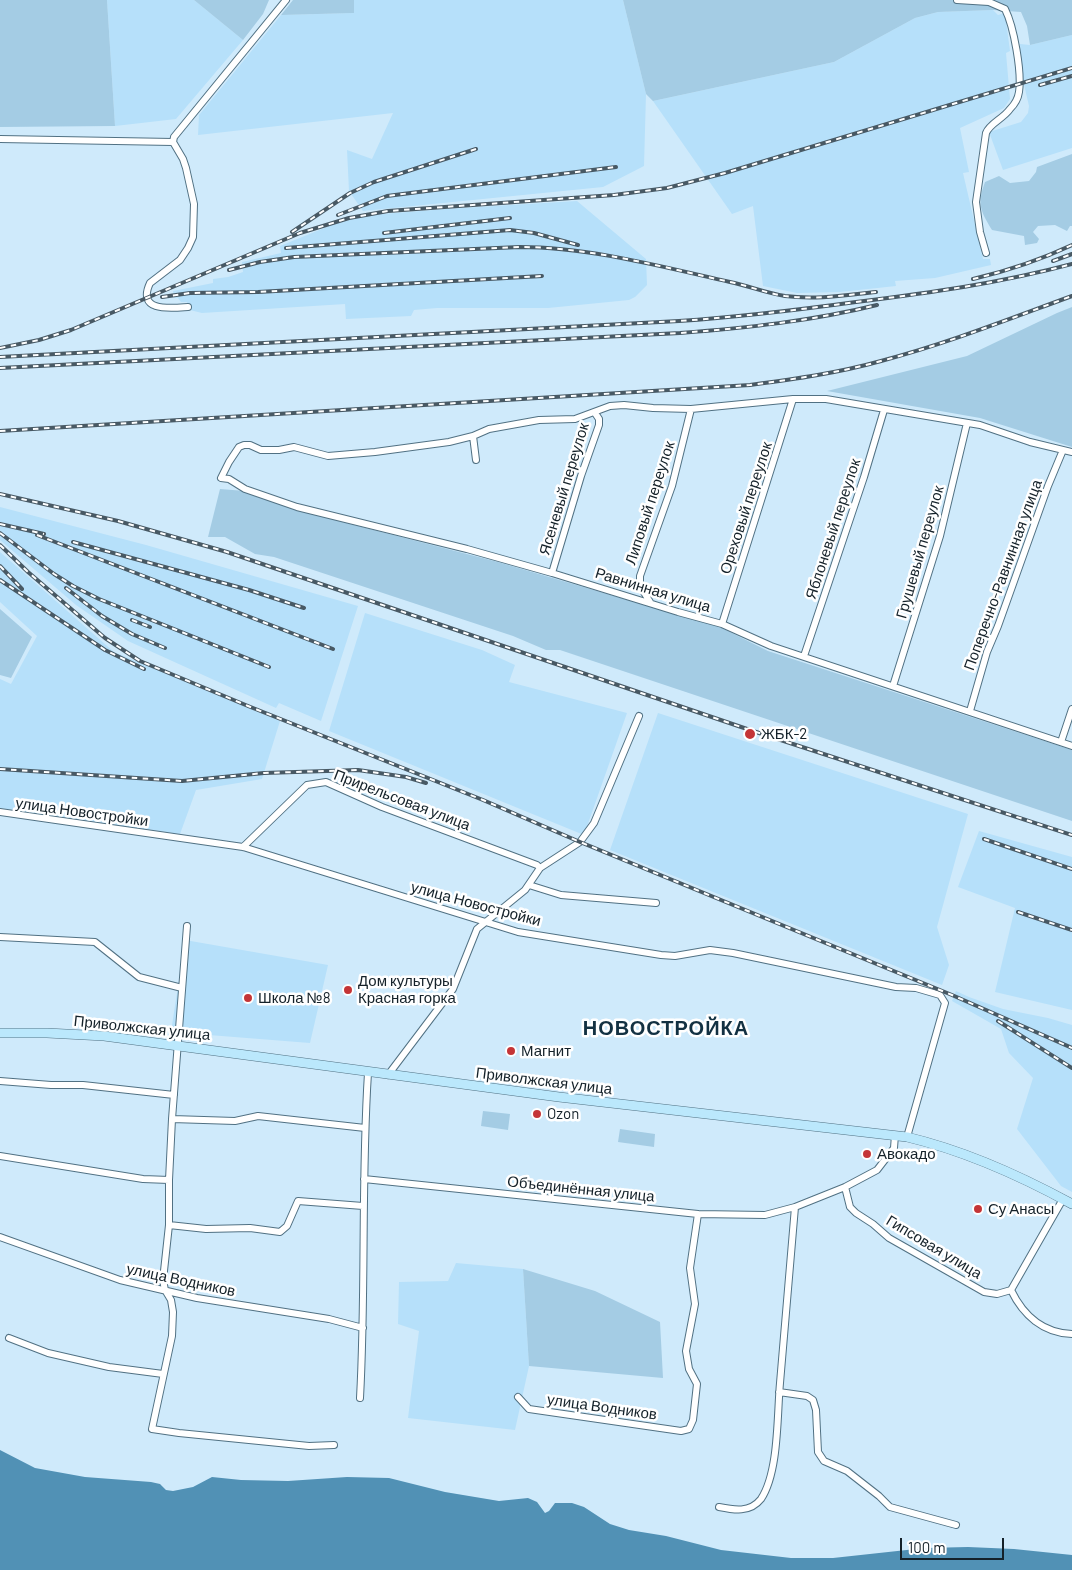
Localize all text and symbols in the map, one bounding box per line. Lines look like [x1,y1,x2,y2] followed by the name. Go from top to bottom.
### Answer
[535,421,593,557] street label: Ясеневый переулок
[622,439,678,567] street label: Липовый переулок
[716,440,776,576] street label: Ореховый переулок
[802,456,864,602] street label: Яблоневый переулок
[960,477,1046,673] street label: Поперечно-Равнинная улица
[892,483,948,621] street label: Грушевый переулок
[593,564,713,616] street label: Равнинная улица
[761,725,807,743] place label: ЖБК-2
[743,727,757,741] marker: ЖБК-2
[331,766,473,834] street label: Прирельсовая улица
[14,794,150,830] street label: улица Новостройки
[409,878,543,930] street label: улица Новостройки
[358,972,456,1007] place label: Дом культуры Красная горка
[342,984,354,996] marker: Дом культуры Красная горка
[258,989,330,1007] place label: Школа №8
[242,992,254,1004] marker: Школа №8
[73,1012,211,1044] street label: Приволжская улица
[581,1016,751,1040] district label: НОВОСТРОЙКА
[521,1042,571,1060] place label: Магнит
[505,1045,517,1057] marker: Магнит
[475,1064,613,1098] street label: Приволжская улица
[547,1105,579,1123] place label: Ozon
[531,1108,543,1120] marker: Ozon
[877,1145,935,1163] place label: Авокадо
[861,1148,873,1160] marker: Авокадо
[506,1172,656,1206] street label: Объединённая улица
[988,1200,1054,1218] place label: Су Анасы
[972,1203,984,1215] marker: Су Анасы
[883,1211,985,1283] street label: Гипсовая улица
[125,1260,237,1300] street label: улица Водников
[546,1390,658,1424] street label: улица Водников
[902,1528,1006,1560] scale bar
[908,1538,946,1556] text: 100 m

